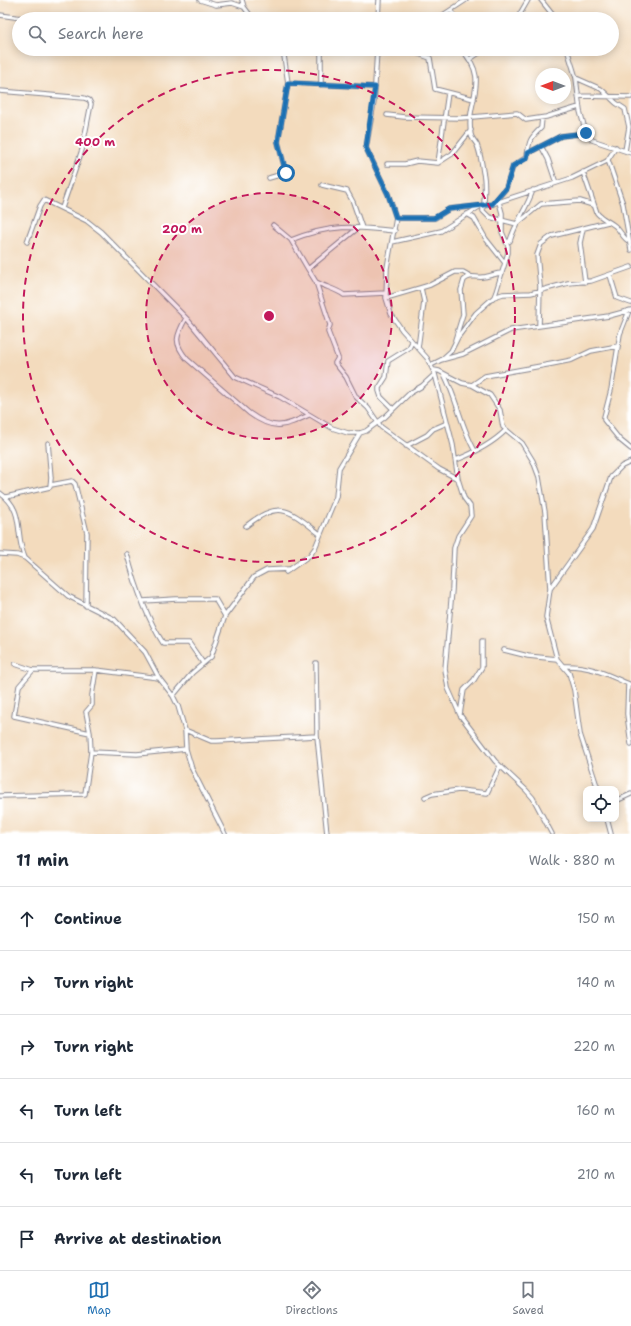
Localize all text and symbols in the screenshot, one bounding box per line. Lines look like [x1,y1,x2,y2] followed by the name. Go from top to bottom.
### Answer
[12,12,619,56] search box
[26,23,48,45] icon: search
[58,24,144,44] text: Search here
[535,68,571,104] north arrow
[577,124,595,142] route end
[75,134,115,150] text: 400 m
[277,164,295,182] route start
[162,221,202,237] text: 200 m
[262,309,276,323] centre of rings
[583,786,619,822] map controls
[583,786,619,822] button: locate
[16,849,69,871] text: 11 min
[529,852,615,869] text: Walk · 880 m
[16,908,38,930] icon: ahead
[54,909,122,929] text: Continue
[577,910,615,927] text: 150 m
[16,972,38,994] icon: right
[54,973,134,993] text: Turn right
[576,974,615,991] text: 140 m
[16,1036,38,1058] icon: right
[54,1037,134,1057] text: Turn right
[573,1038,615,1055] text: 220 m
[16,1100,38,1122] icon: left
[54,1101,122,1121] text: Turn left
[577,1102,615,1119] text: 160 m
[16,1164,38,1186] icon: left
[54,1165,122,1185] text: Turn left
[577,1166,615,1183] text: 210 m
[16,1228,38,1250] icon: arrive
[54,1229,222,1249] text: Arrive at destination
[87,1279,111,1318] tab: Map
[285,1279,338,1318] tab: Directions
[512,1279,544,1318] tab: Saved

